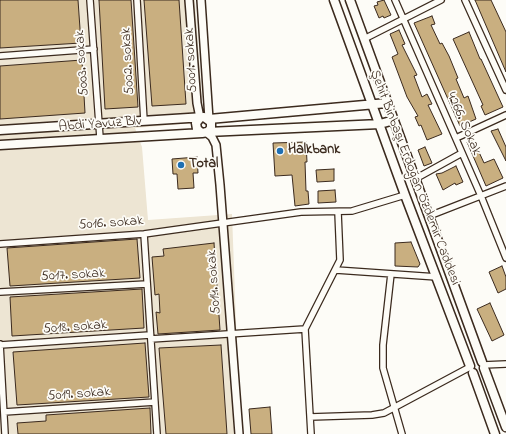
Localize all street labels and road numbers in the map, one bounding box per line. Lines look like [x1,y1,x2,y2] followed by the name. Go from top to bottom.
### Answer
[119,27,139,95] street label: 5002. sokak
[182,27,202,93] street label: 5001. sokak
[72,29,94,97] street label: 5003. sokak
[365,68,463,288] street label: Şehit Binbaşı Erdoğan Özdemir Caddesi
[442,90,484,158] street label: 4266. Sokak
[58,114,142,136] street label: Abdi Yavuz Blv
[78,213,144,235] street label: 5016. sokak
[204,249,226,315] street label: 5014. sokak
[40,266,106,286] street label: 5017. sokak
[43,317,107,339] street label: 5018. sokak
[47,384,111,406] street label: 5019. sokak

